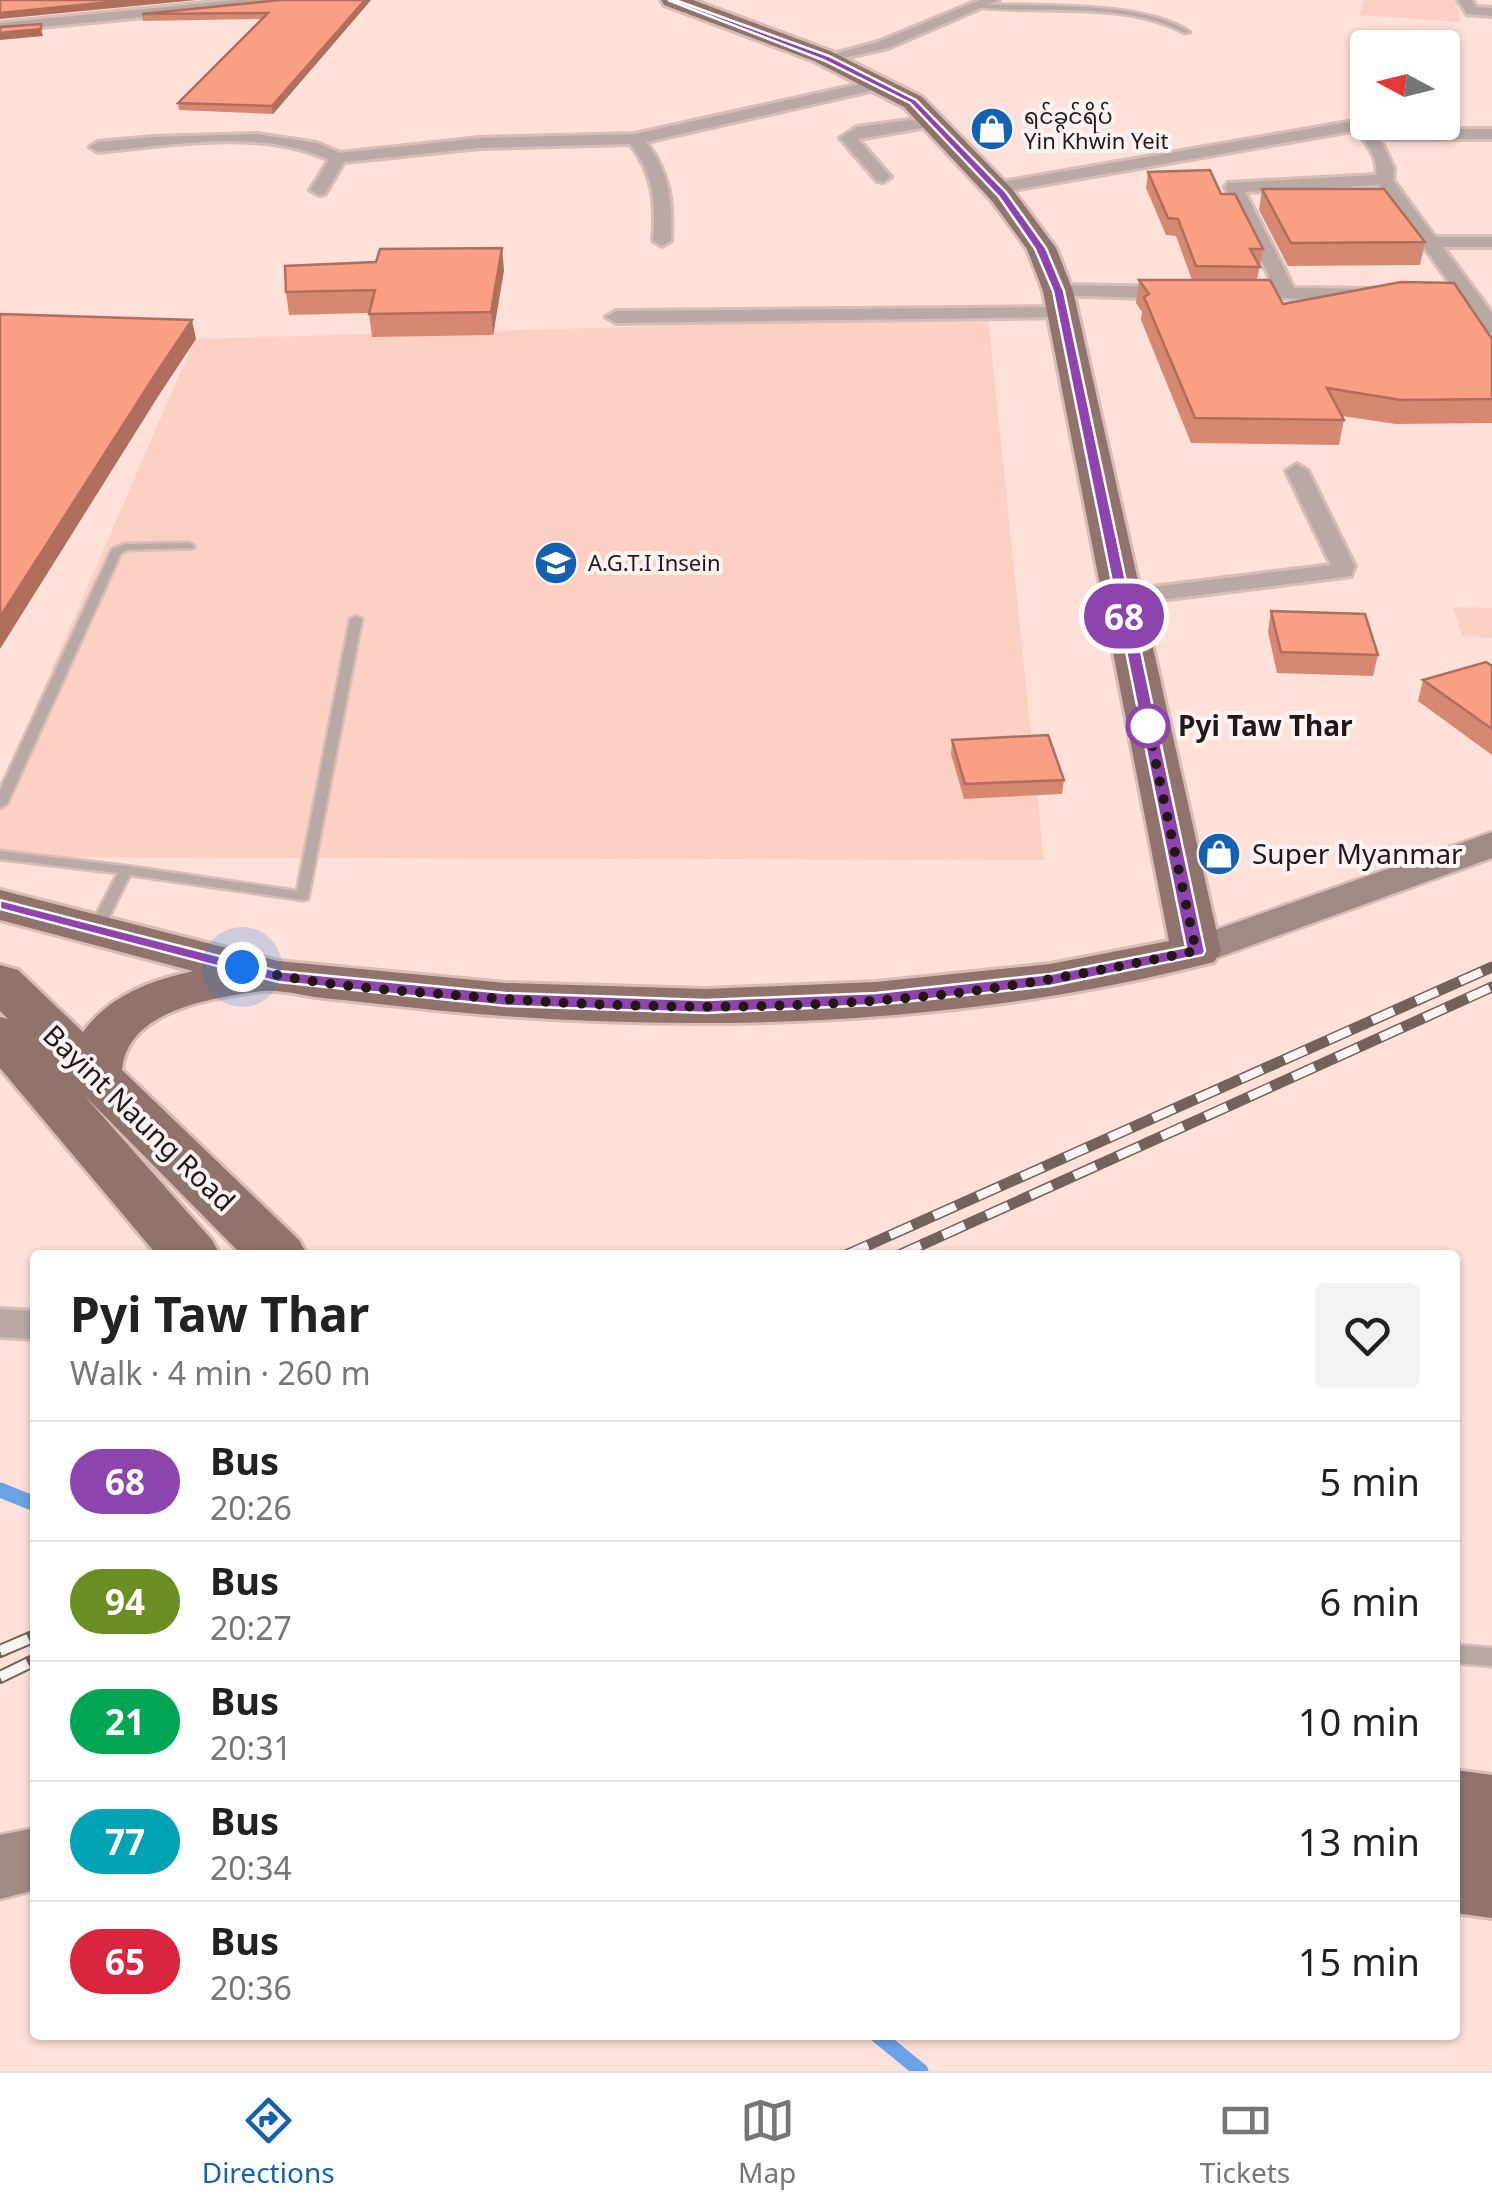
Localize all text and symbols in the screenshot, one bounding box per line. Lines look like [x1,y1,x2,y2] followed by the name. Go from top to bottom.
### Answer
[1350,30,1460,140] north arrow
[1350,30,1460,140] map controls
[1024,100,1168,155] place label: ရင်ခွင်ရိပ် Yin Khwin Yeit
[969,106,1015,152] shop icon: ရင်ခွင်ရိပ် Yin Khwin Yeit
[533,540,579,586] school or university icon: A.G.T.I Insein
[588,547,721,577] place label: A.G.T.I Insein
[1079,584,1169,648] line badge: 68
[1104,593,1144,640] text: 68
[1127,705,1169,747] marker: Pyi Taw Thar
[1178,706,1353,744] place label: Pyi Taw Thar
[1196,831,1242,877] shop icon: Super Myanmar
[1252,834,1463,872] place label: Super Myanmar
[217,942,267,992] your location
[35,1016,244,1219] street label: Bayint Naung Road
[70,1281,369,1346] text: Pyi Taw Thar
[1315,1283,1420,1388] button: heart
[70,1351,371,1394] text: Walk · 4 min · 260 m
[210,1434,279,1486] text: Bus
[1320,1455,1420,1507] text: 5 min
[105,1458,145,1505] text: 68
[210,1486,292,1529] text: 20:26
[210,1554,279,1606] text: Bus
[1320,1575,1420,1627] text: 6 min
[105,1578,145,1625] text: 94
[210,1606,292,1649] text: 20:27
[210,1674,279,1726] text: Bus
[1298,1695,1420,1747] text: 10 min
[105,1698,145,1745] text: 21
[210,1726,292,1769] text: 20:31
[210,1794,279,1846] text: Bus
[1298,1815,1420,1867] text: 13 min
[105,1818,145,1865] text: 77
[210,1846,292,1889] text: 20:34
[210,1914,279,1966] text: Bus
[1298,1935,1420,1987] text: 15 min
[105,1938,145,1985] text: 65
[210,1966,292,2009] text: 20:36
[202,2093,335,2191] tab: Directions
[738,2093,796,2191] tab: Map
[1200,2093,1290,2191] tab: Tickets

